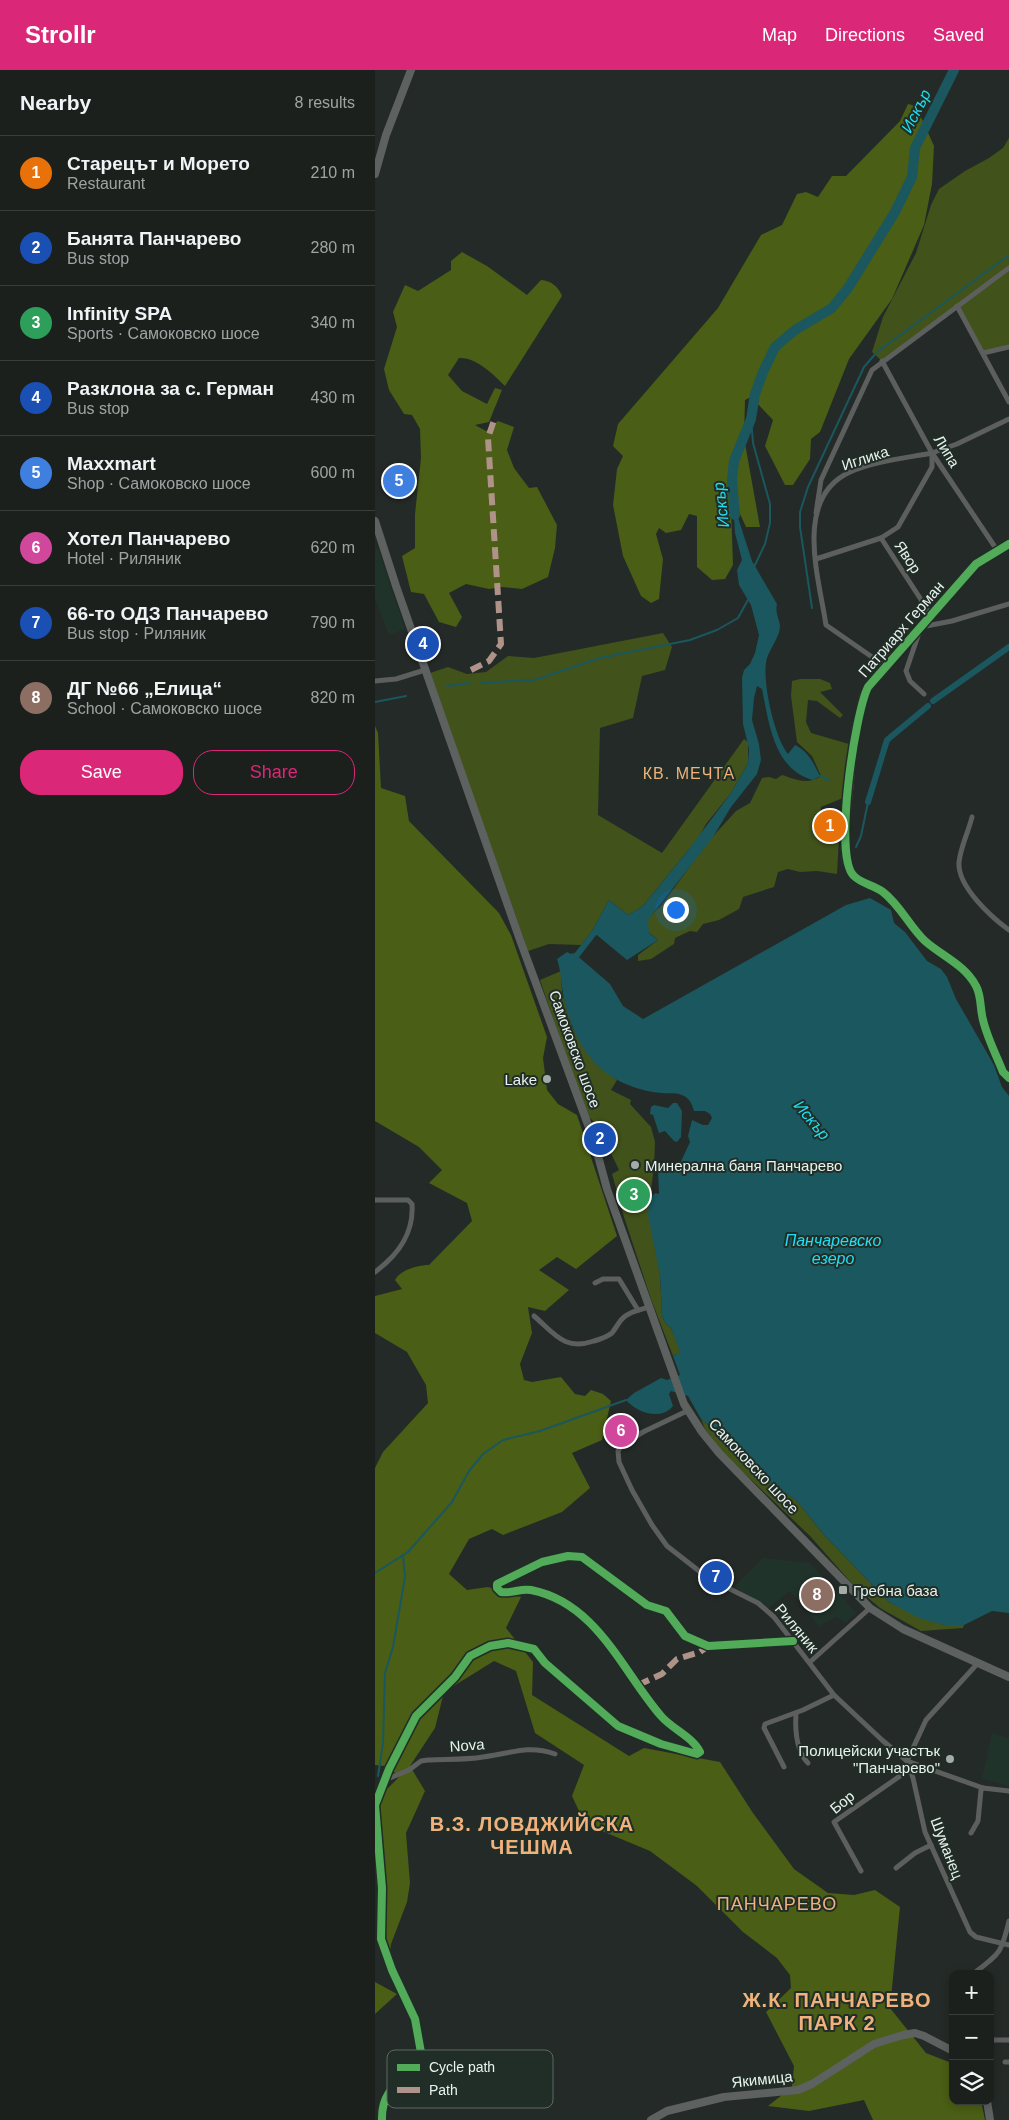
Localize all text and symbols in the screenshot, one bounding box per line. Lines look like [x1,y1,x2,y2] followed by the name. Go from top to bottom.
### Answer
[25,21,96,48] text: Strollr
[762,25,797,45] text: Map
[825,25,905,45] text: Directions
[933,25,984,45] text: Saved
[898,87,934,135] water label: Искър
[20,91,91,114] text: Nearby
[295,94,355,111] text: 8 results
[67,153,250,174] text: Старецът и Морето
[32,164,40,181] text: 1
[311,164,355,181] text: 210 m
[67,175,145,192] text: Restaurant
[67,228,241,249] text: Банята Панчарево
[32,239,40,256] text: 2
[311,239,355,256] text: 280 m
[67,250,129,267] text: Bus stop
[67,303,172,324] text: Infinity SPA
[32,314,40,331] text: 3
[311,314,355,331] text: 340 m
[67,325,260,342] text: Sports · Самоковско шосе
[67,378,274,399] text: Разклона за с. Герман
[32,389,40,406] text: 4
[311,389,355,406] text: 430 m
[67,400,129,417] text: Bus stop
[931,432,964,471] street label: Липа
[839,442,891,474] street label: Иглика
[67,453,156,474] text: Maxxmart
[383,462,415,500] pin: 5
[32,464,40,481] text: 5
[311,464,355,481] text: 600 m
[67,475,251,492] text: Shop · Самоковско шосе
[710,481,732,529] water label: Искър
[67,528,230,549] text: Хотел Панчарево
[891,538,925,576] street label: Явор
[32,539,40,556] text: 6
[311,539,355,556] text: 620 m
[67,550,181,567] text: Hotel · Риляник
[855,578,947,680] street label: Патриарх Герман
[67,603,268,624] text: 66-то ОДЗ Панчарево
[32,614,40,631] text: 7
[311,614,355,631] text: 790 m
[67,625,206,642] text: Bus stop · Риляник
[407,625,439,663] pin: 4
[67,678,222,699] text: ДГ №66 „Елица“
[32,689,40,706] text: 8
[311,689,355,706] text: 820 m
[67,700,262,717] text: School · Самоковско шосе
[20,750,183,795] button: Save
[193,750,355,795] button: Share
[643,765,735,782] district label: КВ. МЕЧТА
[814,807,846,845] pin: 1
[663,897,689,923] your location
[546,988,604,1110] street label: Самоковско шосе
[504,1071,537,1088] place label: Lake
[541,1073,553,1085] marker: Lake
[791,1097,833,1143] water label: Искър
[584,1120,616,1158] pin: 2
[645,1157,842,1174] place label: Минерална баня Панчарево
[629,1159,641,1171] marker: Минерална баня Панчарево
[618,1176,650,1214] pin: 3
[785,1232,881,1267] water label: Панчаревско езеро
[605,1412,637,1450] pin: 6
[706,1415,802,1517] street label: Самоковско шосе
[700,1558,732,1596] pin: 7
[801,1576,833,1614] pin: 8
[853,1582,938,1599] place label: Гребна база
[837,1584,849,1596] marker: Гребна база
[772,1600,823,1656] street label: Риляник
[449,1735,486,1755] street label: Nova
[798,1742,940,1776] place label: Полицейски участък "Панчарево"
[944,1753,956,1765] marker: Полицейски участък "Панчарево"
[826,1787,858,1817] street label: Бор
[430,1812,634,1858] district label: В.З. ЛОВДЖИЙСКА ЧЕШМА
[927,1815,967,1882] street label: Шуманец
[717,1894,837,1914] district label: ПАНЧАРЕВО
[949,1970,994,2105] map controls
[949,1970,994,2015] button: +
[742,1989,931,2034] district label: Ж.К. ПАНЧАРЕВО ПАРК 2
[949,2015,994,2060] button: −
[387,2050,553,2108] legend
[429,2059,495,2075] text: Cycle path
[949,2060,994,2105] button: layers
[731,2067,794,2091] street label: Якимица
[429,2082,458,2098] text: Path

